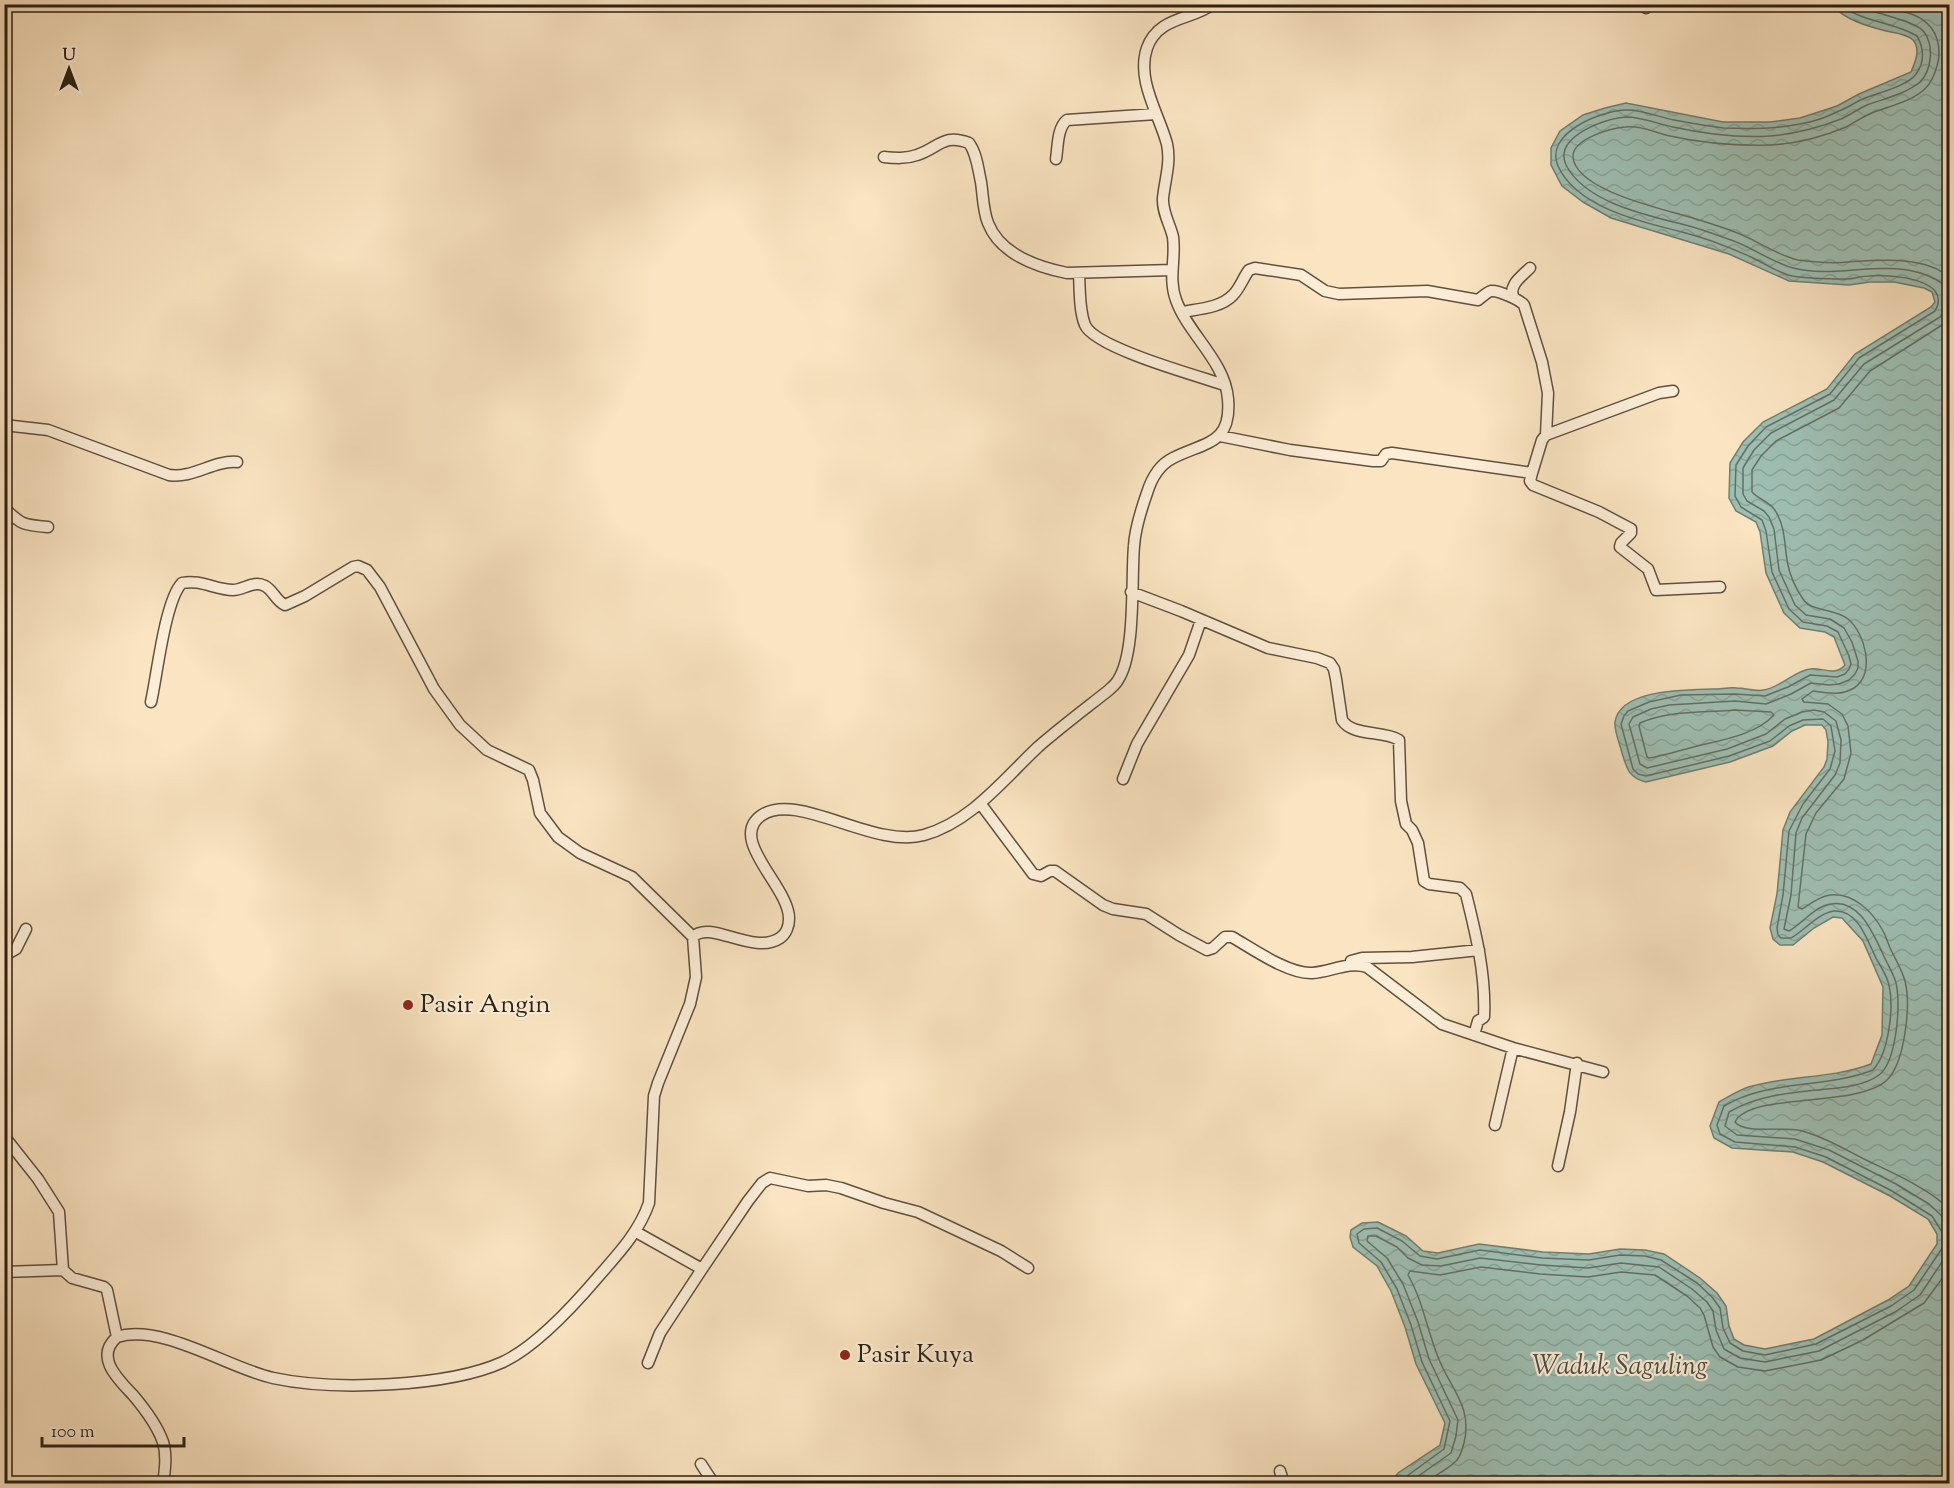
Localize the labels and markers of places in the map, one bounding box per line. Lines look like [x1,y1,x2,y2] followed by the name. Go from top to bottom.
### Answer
[420,987,551,1024] place label: Pasir Angin
[401,998,415,1012] marker: Pasir Angin
[857,1337,974,1374] place label: Pasir Kuya
[838,1348,852,1362] marker: Pasir Kuya

